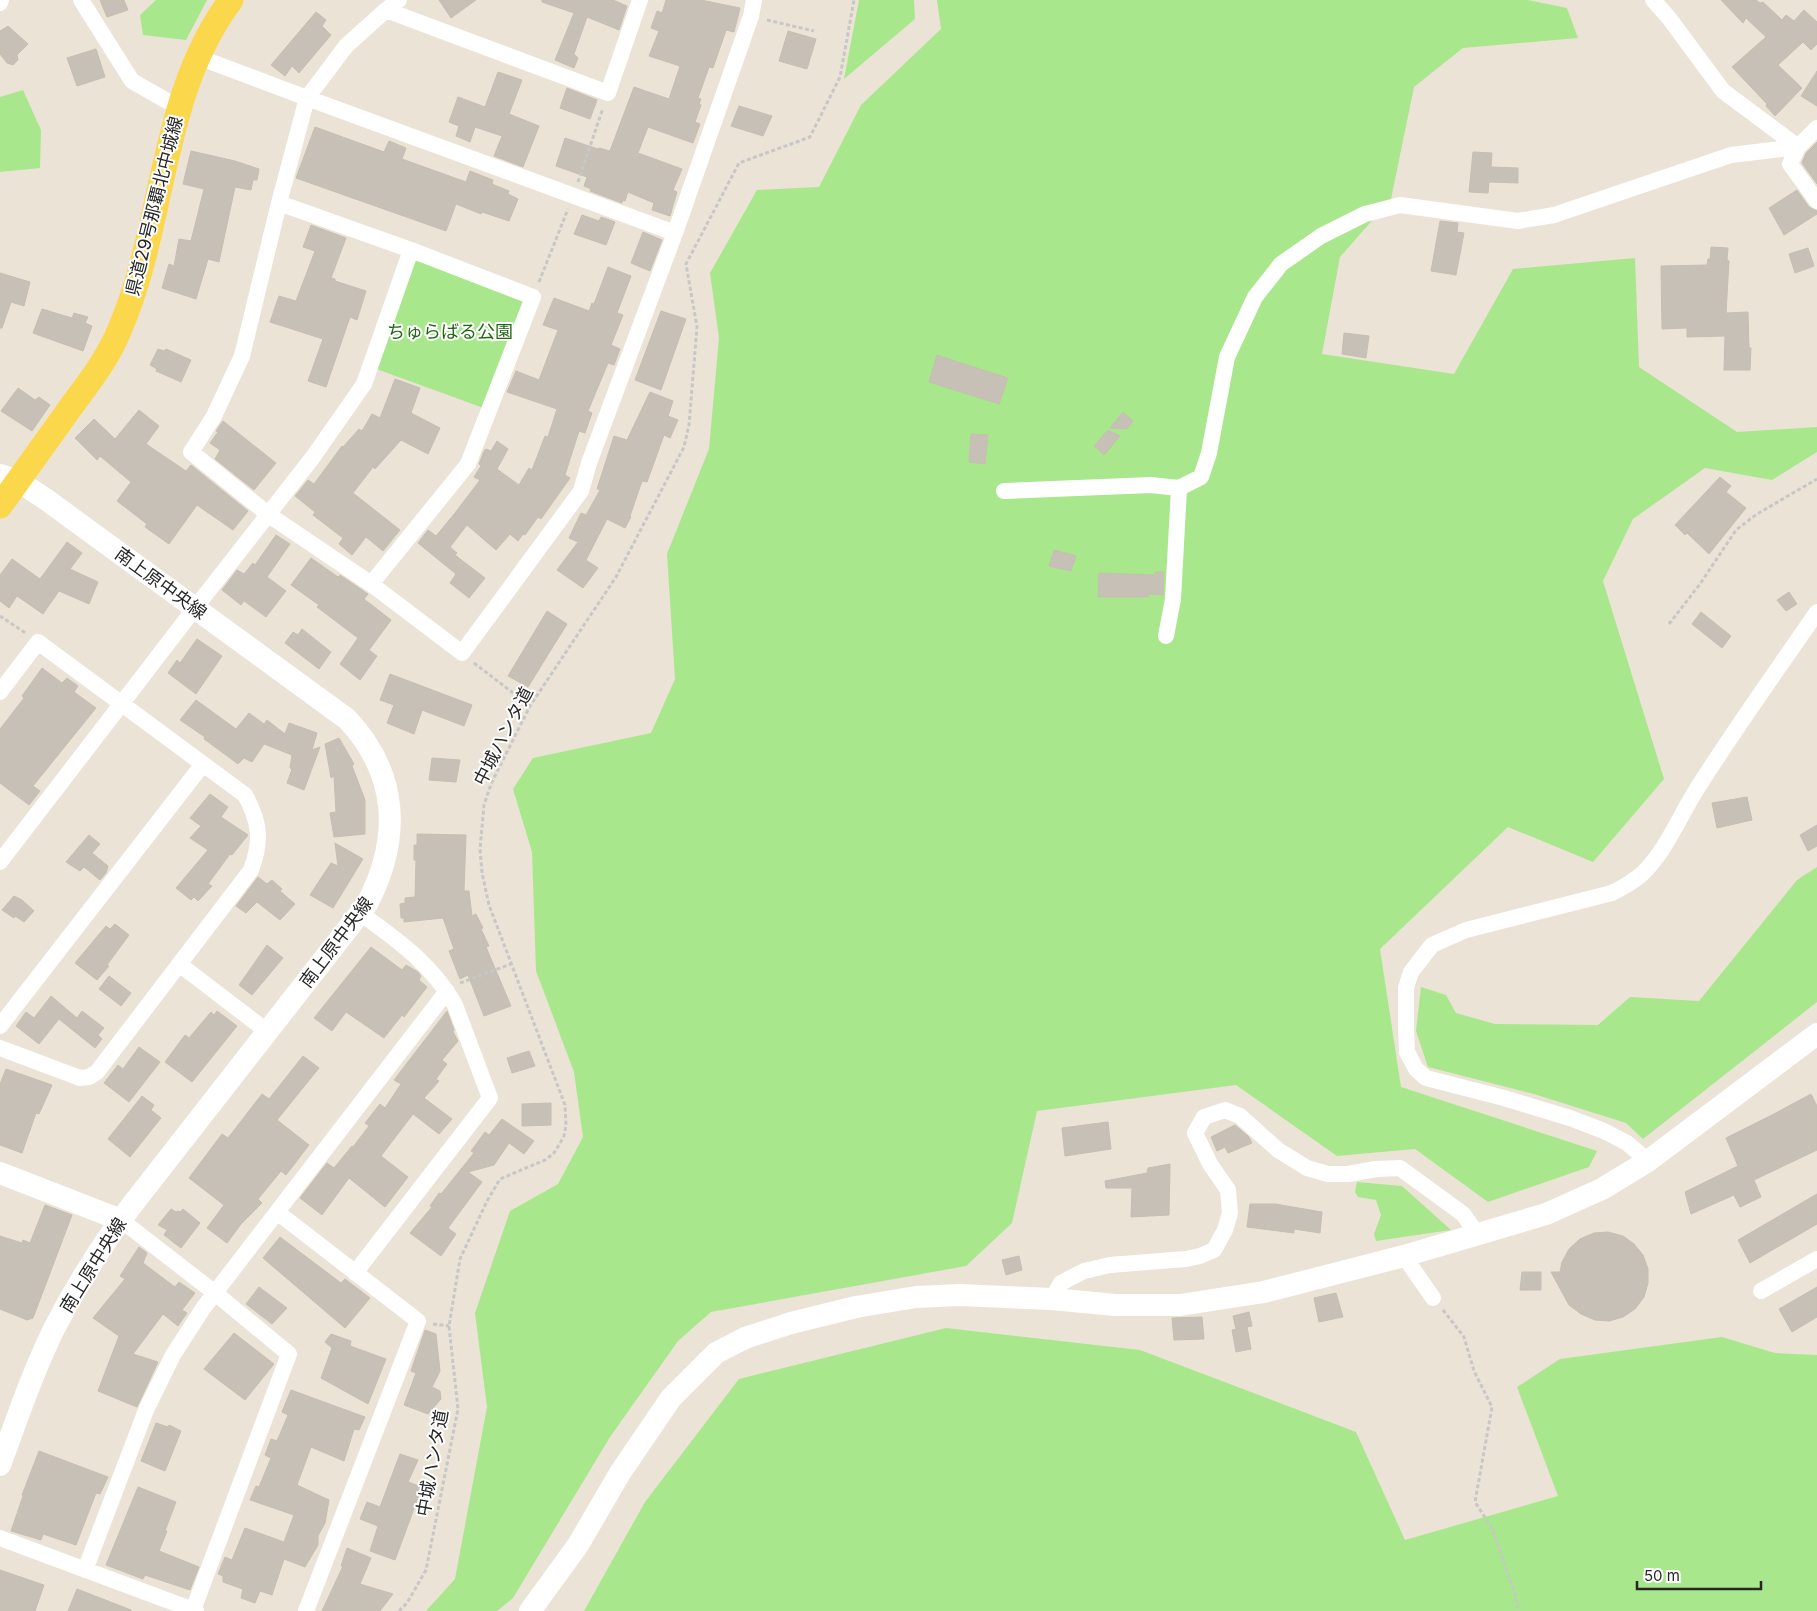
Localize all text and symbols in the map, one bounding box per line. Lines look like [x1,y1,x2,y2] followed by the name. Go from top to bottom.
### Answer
[122,114,186,298] street label: 県道29号那覇北中城線
[387,321,513,342] park label: ちゅらばる公園
[111,543,211,623] street label: 南上原中央線
[469,683,537,789] street label: 中城ハンタ道
[295,893,377,991] street label: 南上原中央線
[55,1214,131,1316] street label: 南上原中央線
[412,1408,452,1518] street label: 中城ハンタ道
[1637,1558,1761,1590] scale bar
[1644,1566,1680,1585] text: 50 m

